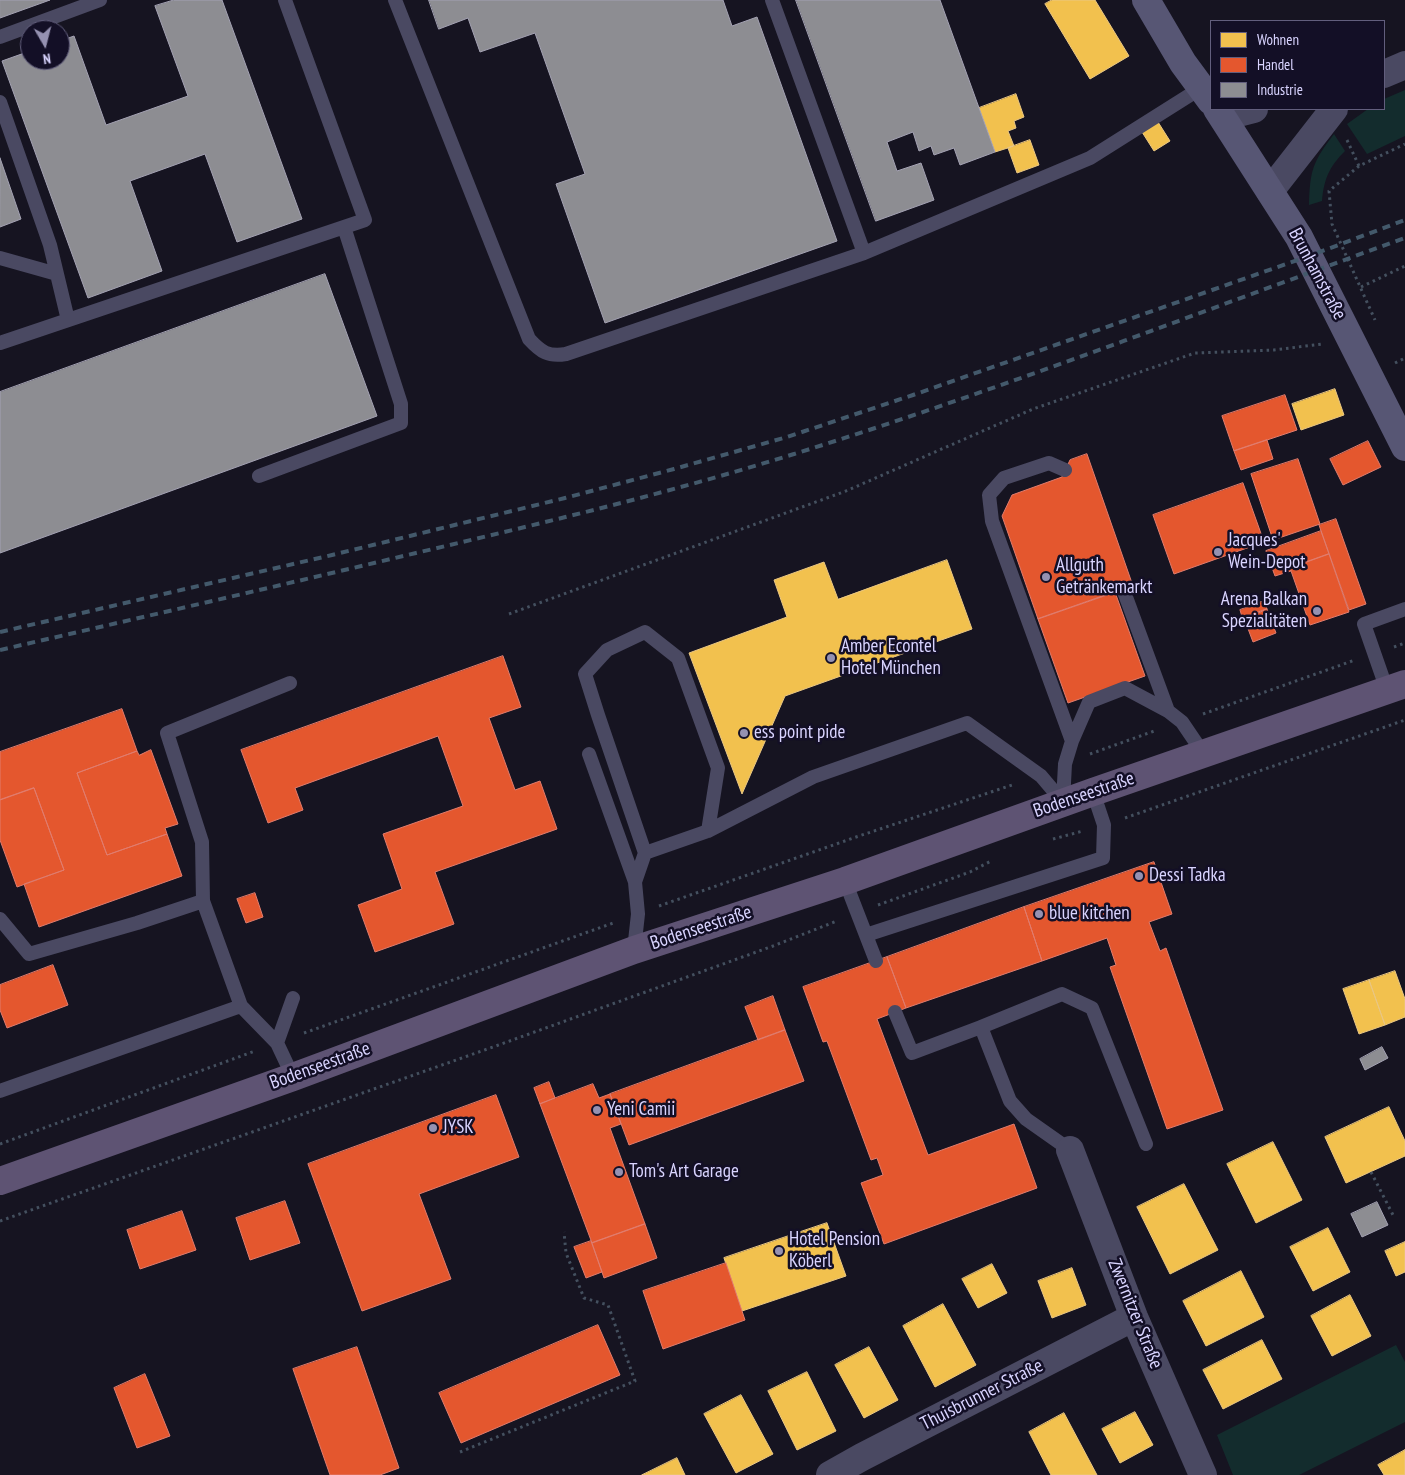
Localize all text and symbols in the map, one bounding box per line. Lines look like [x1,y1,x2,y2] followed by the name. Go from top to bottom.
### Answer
[20,20,70,70] north arrow
[1210,20,1385,110] legend
[1257,30,1299,49] text: Wohnen
[42,49,52,68] text: N
[1257,55,1294,74] text: Handel
[1257,80,1303,99] text: Industrie
[1283,224,1351,324] street label: Brunhamstraße
[1228,530,1305,574] place label: Jacques' Wein-Depot
[1212,546,1224,558] marker: Jacques' Wein-Depot
[1056,555,1152,599] place label: Allguth Getränkemarkt
[1040,571,1052,583] marker: Allguth Getränkemarkt
[1221,589,1307,633] place label: Arena Balkan Spezialitäten
[1311,605,1323,617] marker: Arena Balkan Spezialitäten
[841,636,941,680] place label: Amber Econtel Hotel München
[825,652,837,664] marker: Amber Econtel Hotel München
[754,722,845,744] place label: ess point pide
[738,727,750,739] marker: ess point pide
[1031,767,1137,823] street label: Bodenseestraße
[1149,865,1225,887] place label: Dessi Tadka
[1133,870,1145,882] marker: Dessi Tadka
[647,901,755,955] street label: Bodenseestraße
[1049,903,1130,925] place label: blue kitchen
[1033,908,1045,920] marker: blue kitchen
[267,1037,373,1095] street label: Bodenseestraße
[607,1099,675,1121] place label: Yeni Camii
[591,1104,603,1116] marker: Yeni Camii
[443,1117,474,1139] place label: JYSK
[427,1122,439,1134] marker: JYSK
[629,1161,739,1183] place label: Tom's Art Garage
[613,1166,625,1178] marker: Tom's Art Garage
[789,1229,880,1273] place label: Hotel Pension Köberl
[773,1245,785,1257] marker: Hotel Pension Köberl
[1103,1256,1167,1372] street label: Zwernitzer Straße
[917,1354,1047,1436] street label: Thuisbrunner Straße

